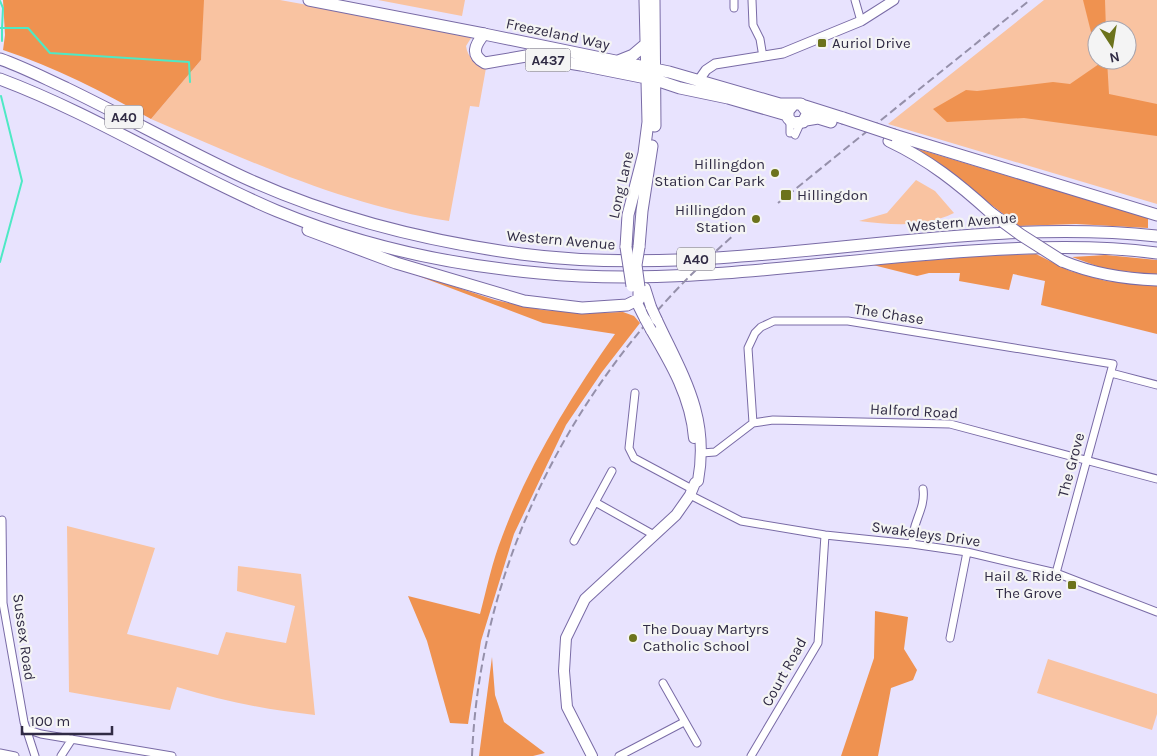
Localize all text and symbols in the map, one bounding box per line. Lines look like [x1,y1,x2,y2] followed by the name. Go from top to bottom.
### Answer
[504,14,612,54] street label: Freezeland Way
[1087,20,1137,70] north arrow
[832,34,911,52] place label: Auriol Drive
[816,37,828,49] marker: Auriol Drive
[526,48,570,72] road number: A437
[1108,48,1121,67] text: N
[105,105,143,128] road number: A40
[605,150,637,220] street label: Long Lane
[654,155,765,190] place label: Hillingdon Station Car Park
[769,167,781,179] marker: Hillingdon Station Car Park
[797,186,868,204] place label: Hillingdon
[779,188,793,202] marker: Hillingdon
[675,201,746,236] place label: Hillingdon Station
[907,208,1017,236] street label: Western Avenue
[750,213,762,225] marker: Hillingdon Station
[506,226,616,254] street label: Western Avenue
[677,248,715,270] road number: A40
[853,300,925,328] street label: The Chase
[869,400,959,422] street label: Halford Road
[1054,431,1088,499] street label: The Grove
[870,517,982,551] street label: Swakeleys Drive
[984,567,1062,602] place label: Hail & Ride The Grove
[1066,579,1078,591] marker: Hail & Ride The Grove
[9,592,39,682] street label: Sussex Road
[643,620,769,655] place label: The Douay Martyrs Catholic School
[627,632,639,644] marker: The Douay Martyrs Catholic School
[758,635,810,709] street label: Court Road
[22,704,112,736] scale bar
[30,712,70,730] text: 100 m

